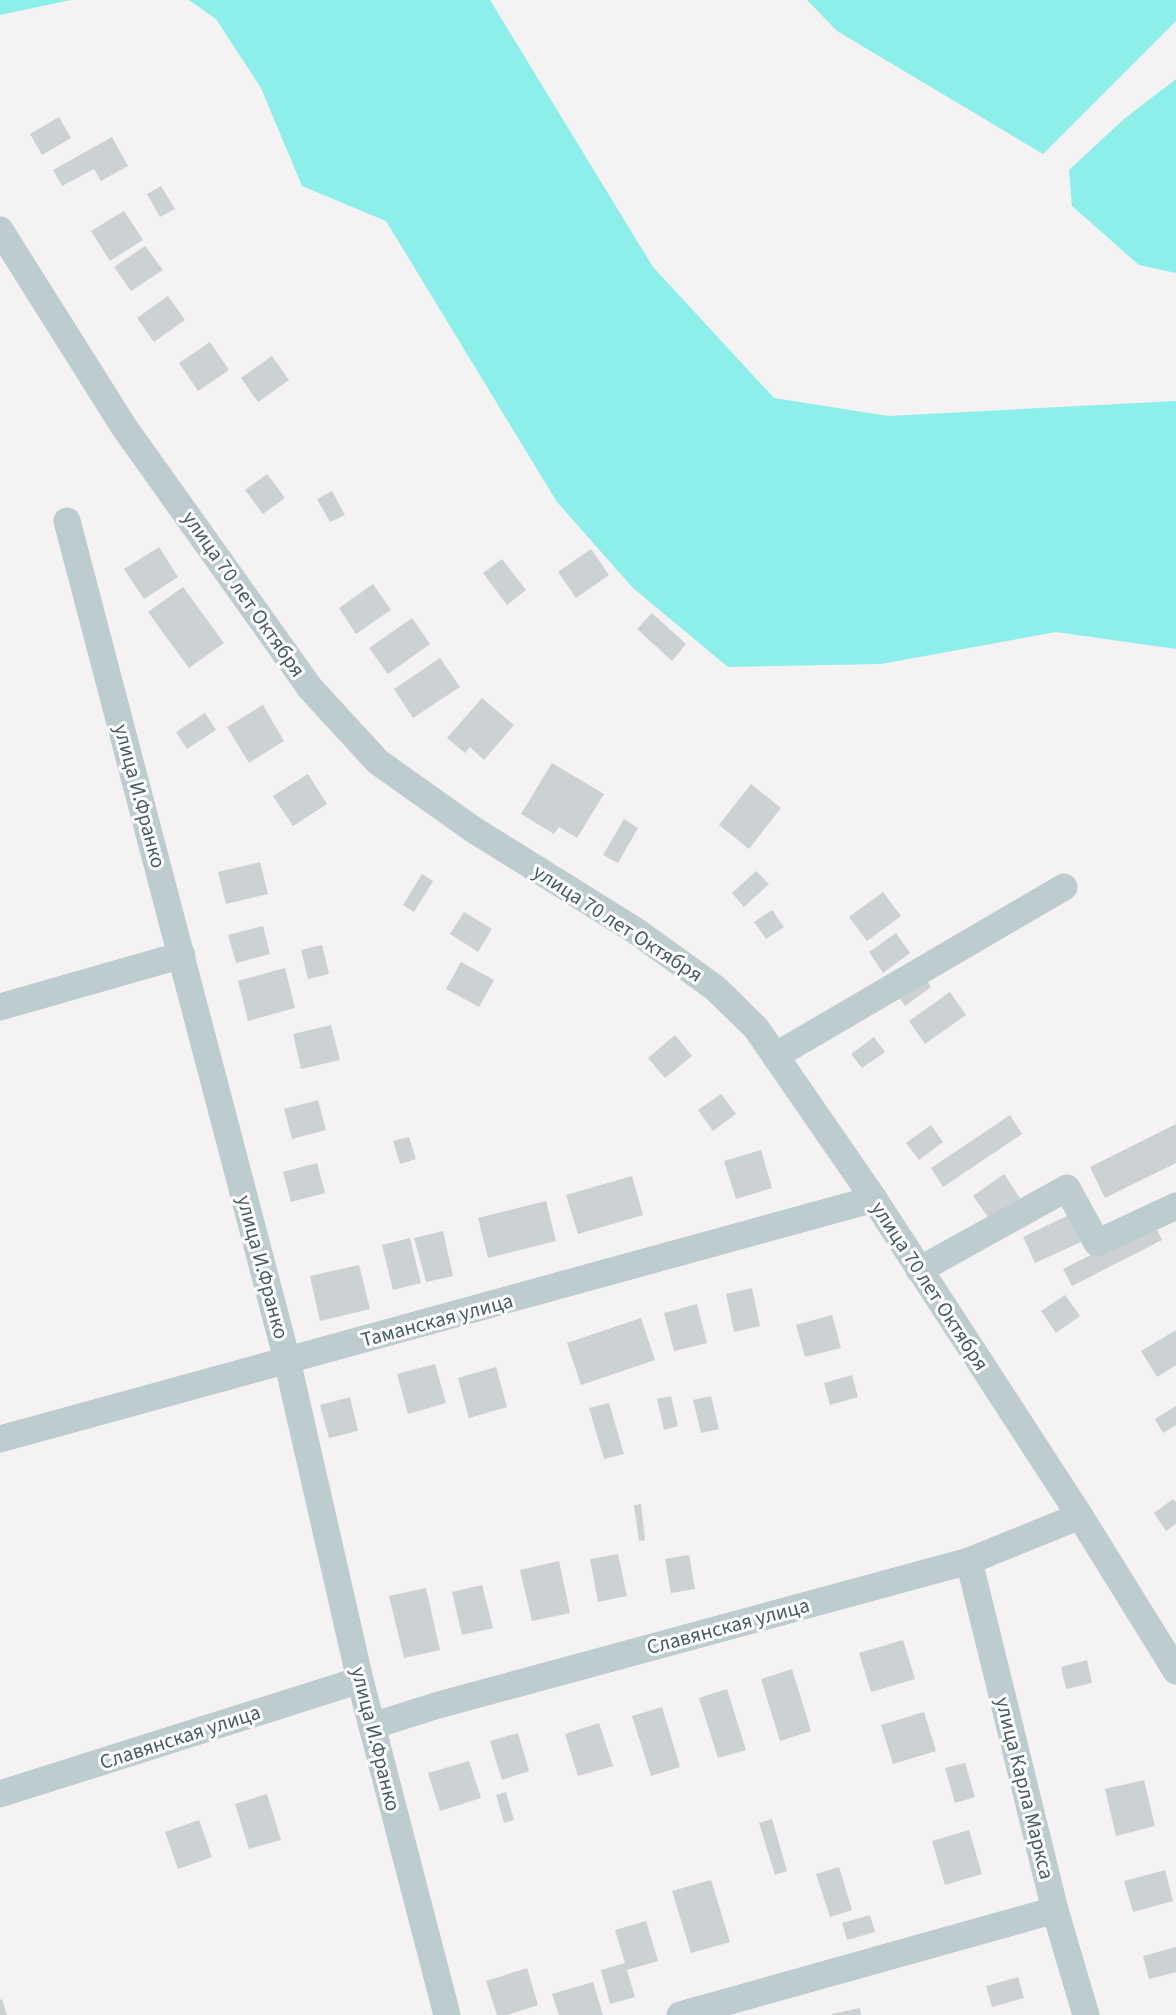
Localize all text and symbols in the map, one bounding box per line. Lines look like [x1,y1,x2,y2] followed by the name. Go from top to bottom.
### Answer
[175,505,313,683] street label: улица 70 лет Октября
[106,721,174,871] street label: улица И.Франко
[527,857,709,989] street label: улица 70 лет Октября
[229,1192,297,1342] street label: улица И.Франко
[864,1195,996,1377] street label: улица 70 лет Октября
[358,1285,516,1355] street label: Таманская улица
[643,1590,813,1662] street label: Славянская улица
[344,1664,408,1814] street label: улица И.Франко
[988,1694,1062,1882] street label: улица Карла Маркса
[96,1697,264,1777] street label: Славянская улица

